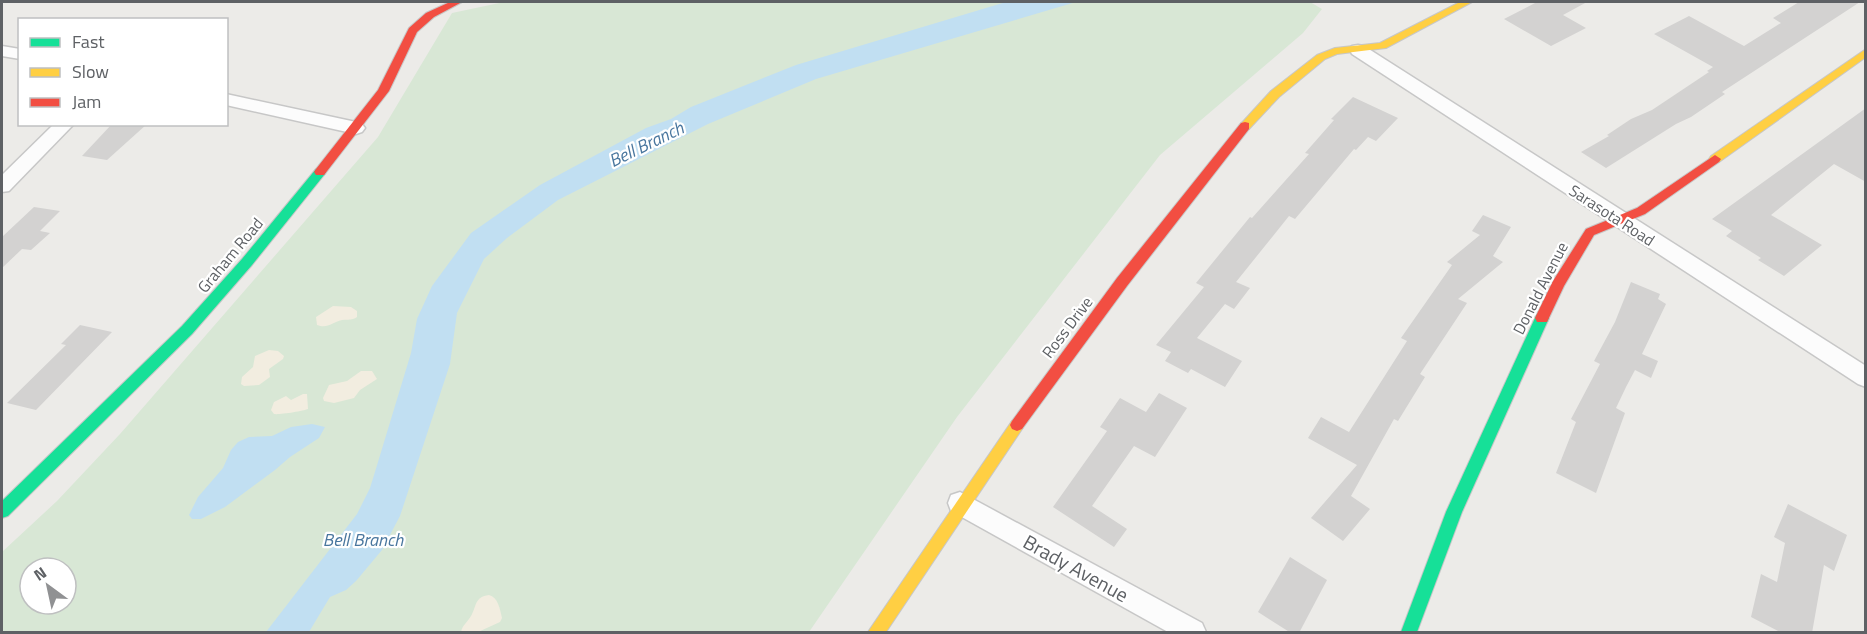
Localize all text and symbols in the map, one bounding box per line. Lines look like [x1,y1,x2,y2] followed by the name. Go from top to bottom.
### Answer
[18,18,228,126] legend
[72,28,105,55] text: Fast
[72,58,109,85] text: Slow
[72,88,101,115] text: Jam
[604,114,689,174] water label: Bell Branch
[1564,178,1660,252] street label: Sarasota Road
[191,212,269,298] street label: Graham Road
[1506,238,1574,338] street label: Donald Avenue
[1036,291,1098,363] street label: Ross Drive
[323,526,404,553] water label: Bell Branch
[1018,526,1134,610] street label: Brady Avenue
[18,556,78,616] north arrow
[29,560,51,587] text: N

